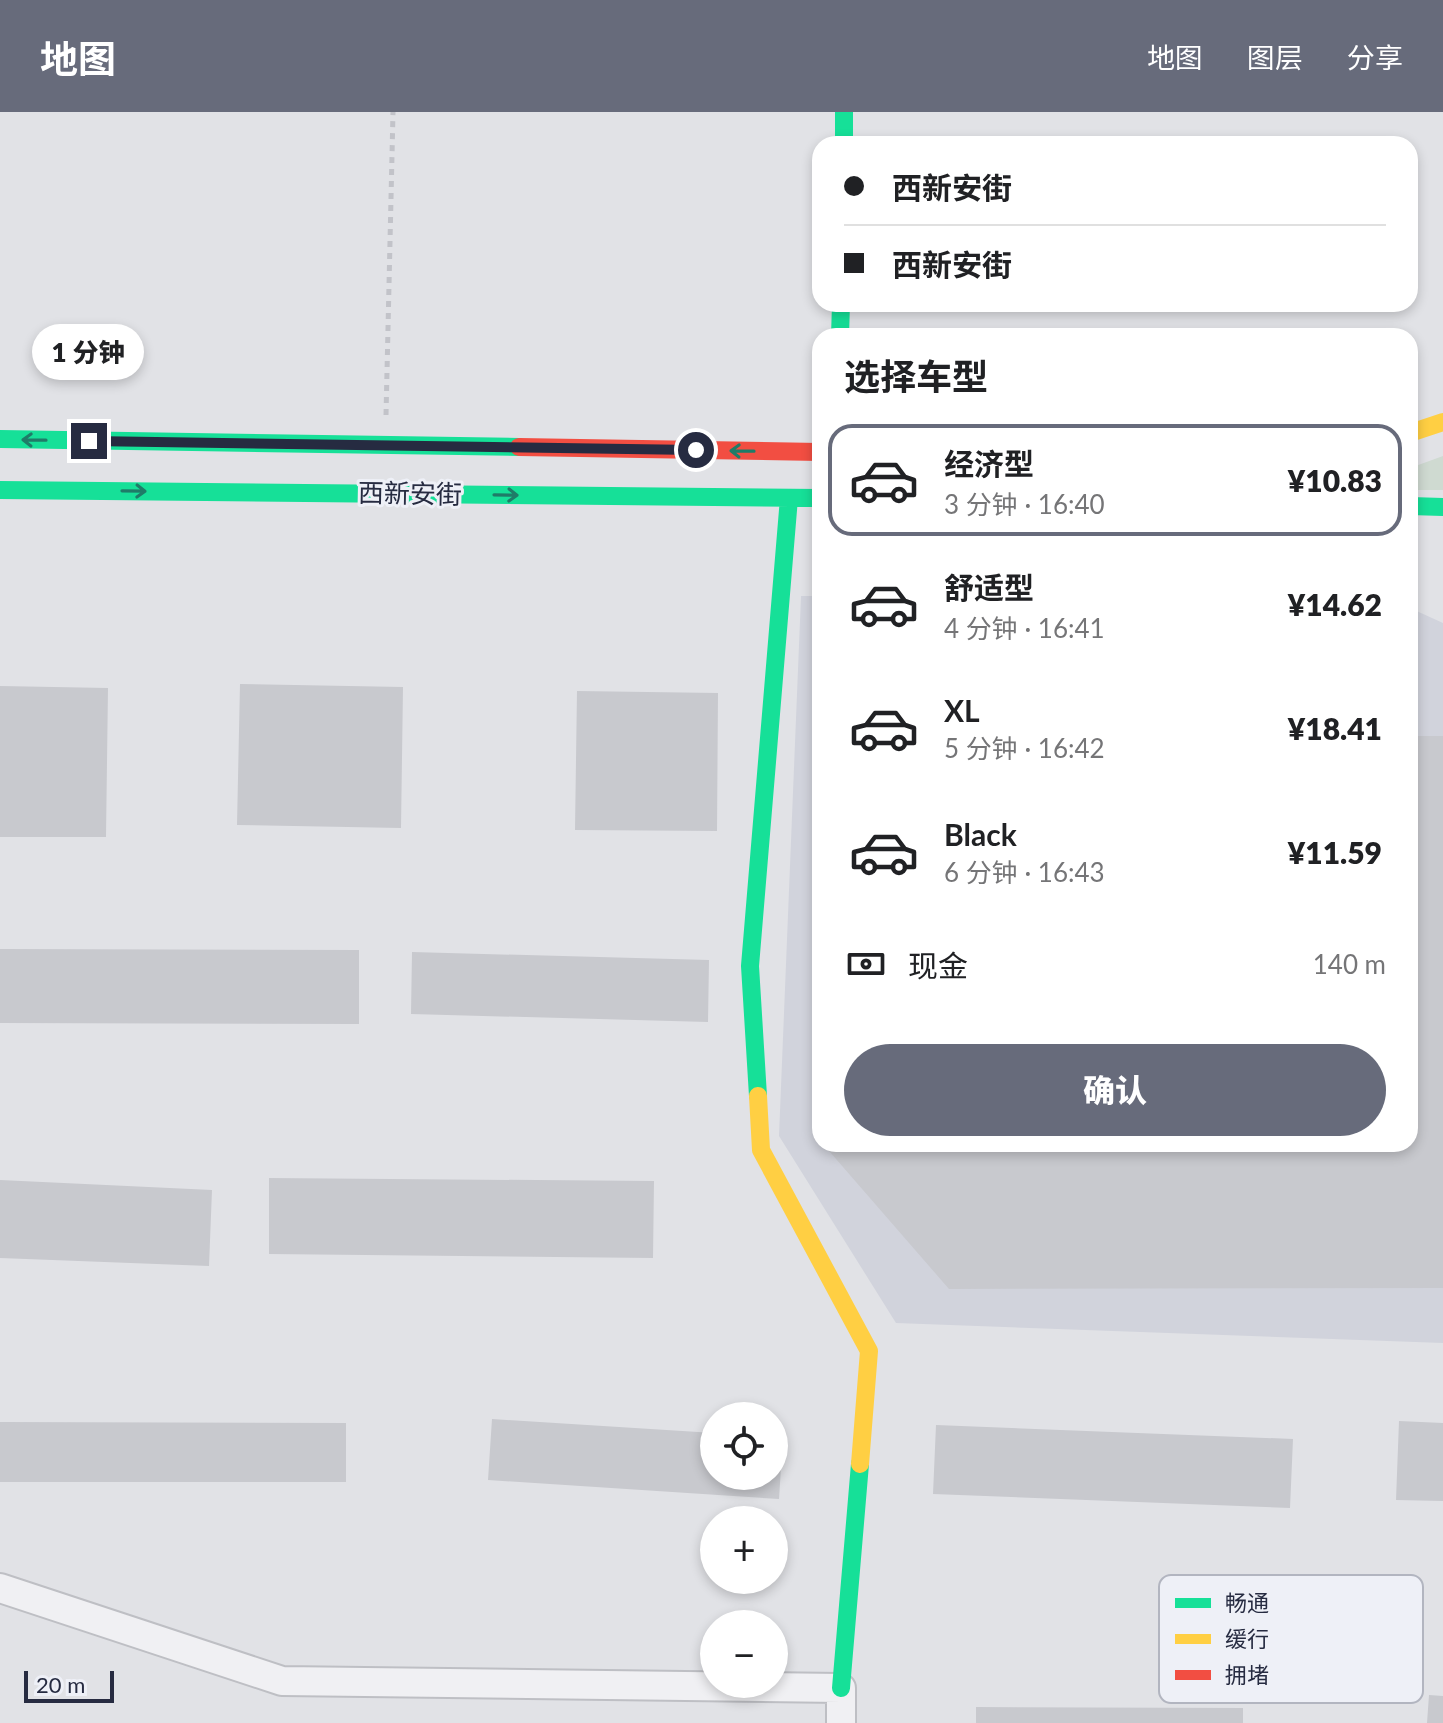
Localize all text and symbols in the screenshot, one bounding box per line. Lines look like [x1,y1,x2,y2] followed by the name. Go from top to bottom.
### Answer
[40,35,116,81] text: 地图
[1147,40,1203,74] text: 地图
[1247,40,1303,74] text: 图层
[1347,40,1403,74] text: 分享
[892,169,1012,205] text: 西新安街
[892,246,1012,282] text: 西新安街
[33,325,145,381] callout: 1 分钟
[51,336,125,368] text: 1 分钟
[844,354,988,398] text: 选择车型
[71,423,107,459] route end
[21,432,48,448] one-way arrow
[678,432,714,468] route start
[729,443,756,459] one-way arrow
[848,444,920,516] icon: car
[944,445,1034,481] text: 经济型
[1288,462,1382,498] text: ¥10.83
[358,476,462,510] street label: 西新安街
[120,483,147,499] one-way arrow
[492,487,519,503] one-way arrow
[944,488,1105,520] text: 3 分钟 · 16:40
[848,568,920,640] icon: car
[944,569,1034,605] text: 舒适型
[1288,586,1382,622] text: ¥14.62
[944,612,1105,644] text: 4 分钟 · 16:41
[848,692,920,764] icon: car
[944,692,980,728] text: XL
[1288,710,1382,746] text: ¥18.41
[944,732,1105,764] text: 5 分钟 · 16:42
[848,816,920,888] icon: car
[944,816,1017,852] text: Black
[1288,834,1382,870] text: ¥11.59
[944,856,1105,888] text: 6 分钟 · 16:43
[844,942,888,986] icon: cash
[908,947,968,983] text: 现金
[1313,948,1386,980] text: 140 m
[844,1044,1386,1136] button: 确认
[700,1402,788,1698] map controls
[700,1402,788,1490] button: locate
[700,1506,788,1594] button: +
[1159,1575,1423,1703] legend
[1225,1589,1269,1616] text: 畅通
[700,1610,788,1698] button: −
[1225,1625,1269,1652] text: 缓行
[1225,1661,1269,1688] text: 拥堵
[24,1667,114,1703] scale bar
[36,1671,85,1698] text: 20 m

